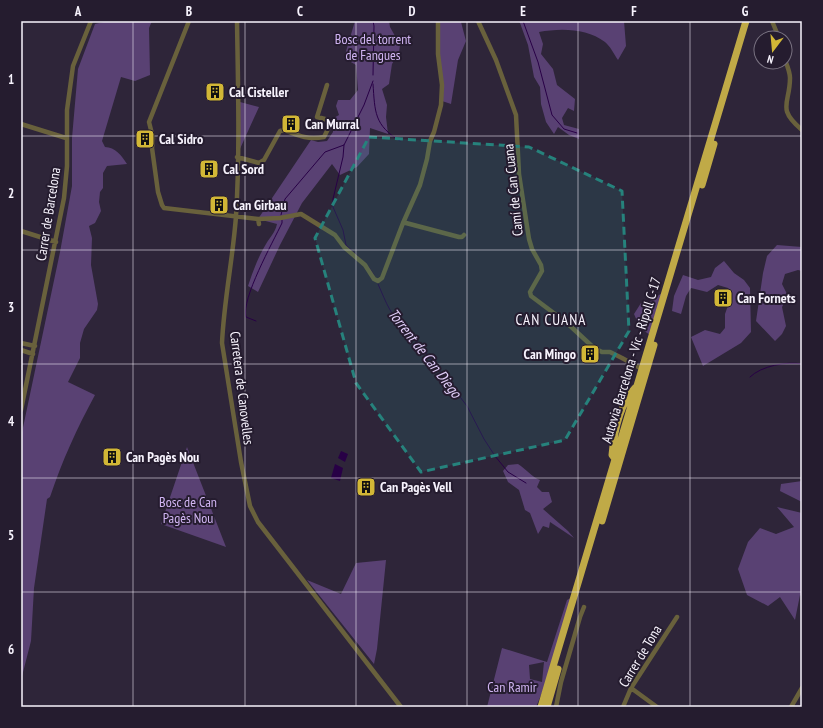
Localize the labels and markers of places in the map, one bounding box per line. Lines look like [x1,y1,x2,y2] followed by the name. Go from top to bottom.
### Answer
[204,81,226,103] building icon: Cal Cisteller
[229,83,289,101] place label: Cal Cisteller
[280,113,302,135] building icon: Can Murral
[305,115,360,133] place label: Can Murral
[134,128,156,150] building icon: Cal Sidro
[159,130,203,148] place label: Cal Sidro
[198,158,220,180] building icon: Cal Sord
[223,160,264,178] place label: Cal Sord
[208,194,230,216] building icon: Can Girbau
[233,196,287,214] place label: Can Girbau
[712,287,734,309] building icon: Can Fornets
[737,289,796,307] place label: Can Fornets
[579,343,601,365] building icon: Can Mingo
[524,345,576,363] place label: Can Mingo
[101,446,123,468] building icon: Can Pagès Nou
[126,448,199,466] place label: Can Pagès Nou
[355,476,377,498] building icon: Can Pagès Vell
[380,478,453,496] place label: Can Pagès Vell

